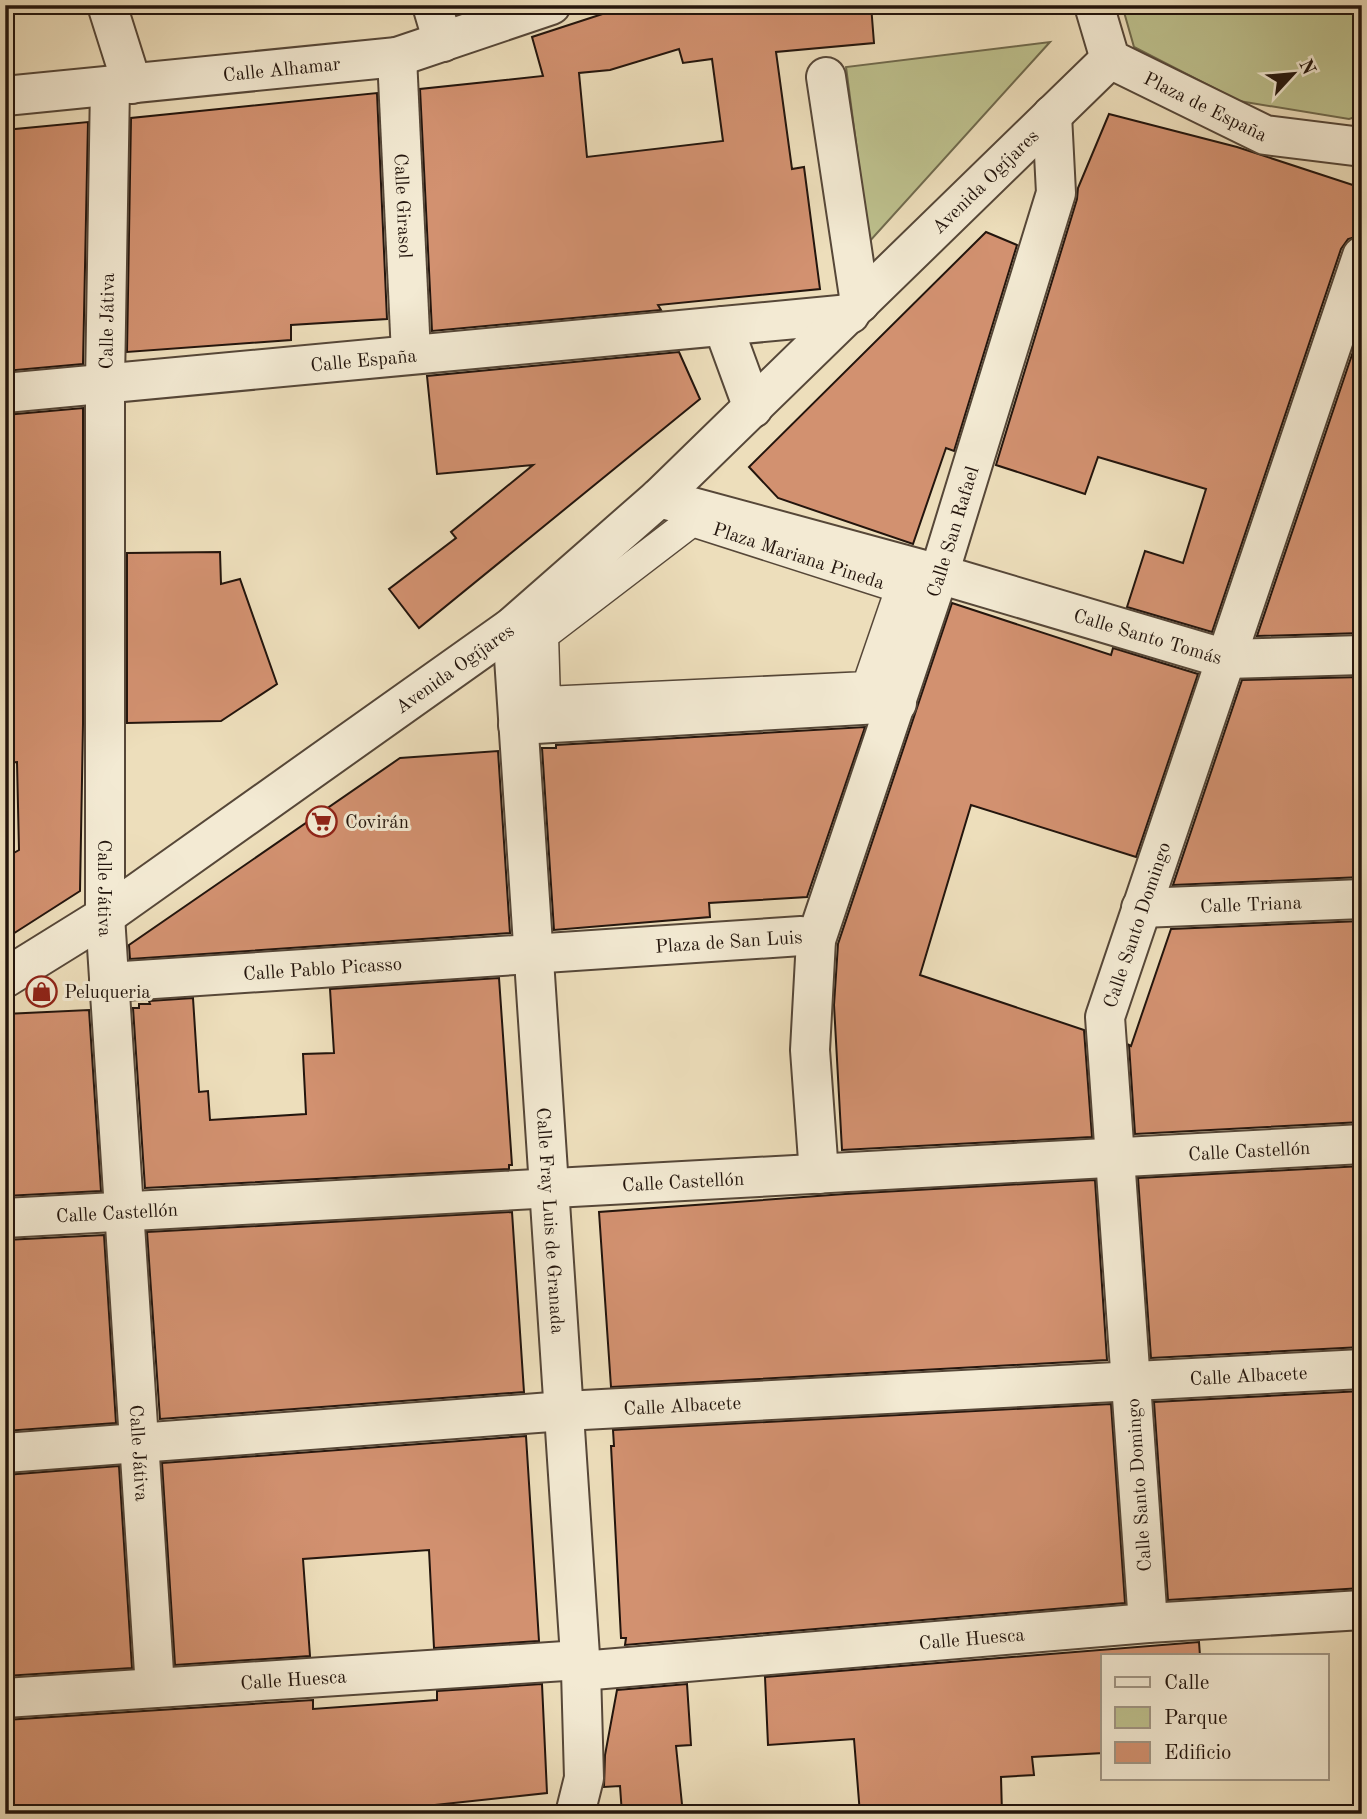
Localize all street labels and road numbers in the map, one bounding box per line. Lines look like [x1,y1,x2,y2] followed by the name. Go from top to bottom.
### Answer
[222,56,342,86] street label: Calle Alhamar
[1140,70,1270,147] street label: Plaza de España
[930,127,1043,238] street label: Avenida Ogíjares
[390,153,413,259] street label: Calle Girasol
[98,272,119,370] street label: Calle Játiva
[310,347,418,376] street label: Calle España
[925,465,983,600] street label: Calle San Rafael
[710,521,887,594] street label: Plaza Mariana Pineda
[1071,607,1224,669] street label: Calle Santo Tomás
[393,622,518,718] street label: Avenida Ogíjares
[93,840,113,938] street label: Calle Játiva
[1102,840,1175,1011] street label: Calle Santo Domingo
[1200,894,1303,918] street label: Calle Triana
[655,929,803,958] street label: Plaza de San Luis
[243,956,403,985] street label: Calle Pablo Picasso
[532,1107,566,1335] street label: Calle Fray Luis de Granada
[1188,1140,1311,1165] street label: Calle Castellón
[622,1171,745,1196] street label: Calle Castellón
[55,1202,179,1227] street label: Calle Castellón
[1189,1365,1308,1390] street label: Calle Albacete
[623,1395,742,1420] street label: Calle Albacete
[1125,1398,1156,1572] street label: Calle Santo Domingo
[125,1404,150,1503] street label: Calle Játiva
[918,1626,1026,1654] street label: Calle Huesca
[240,1668,348,1694] street label: Calle Huesca

